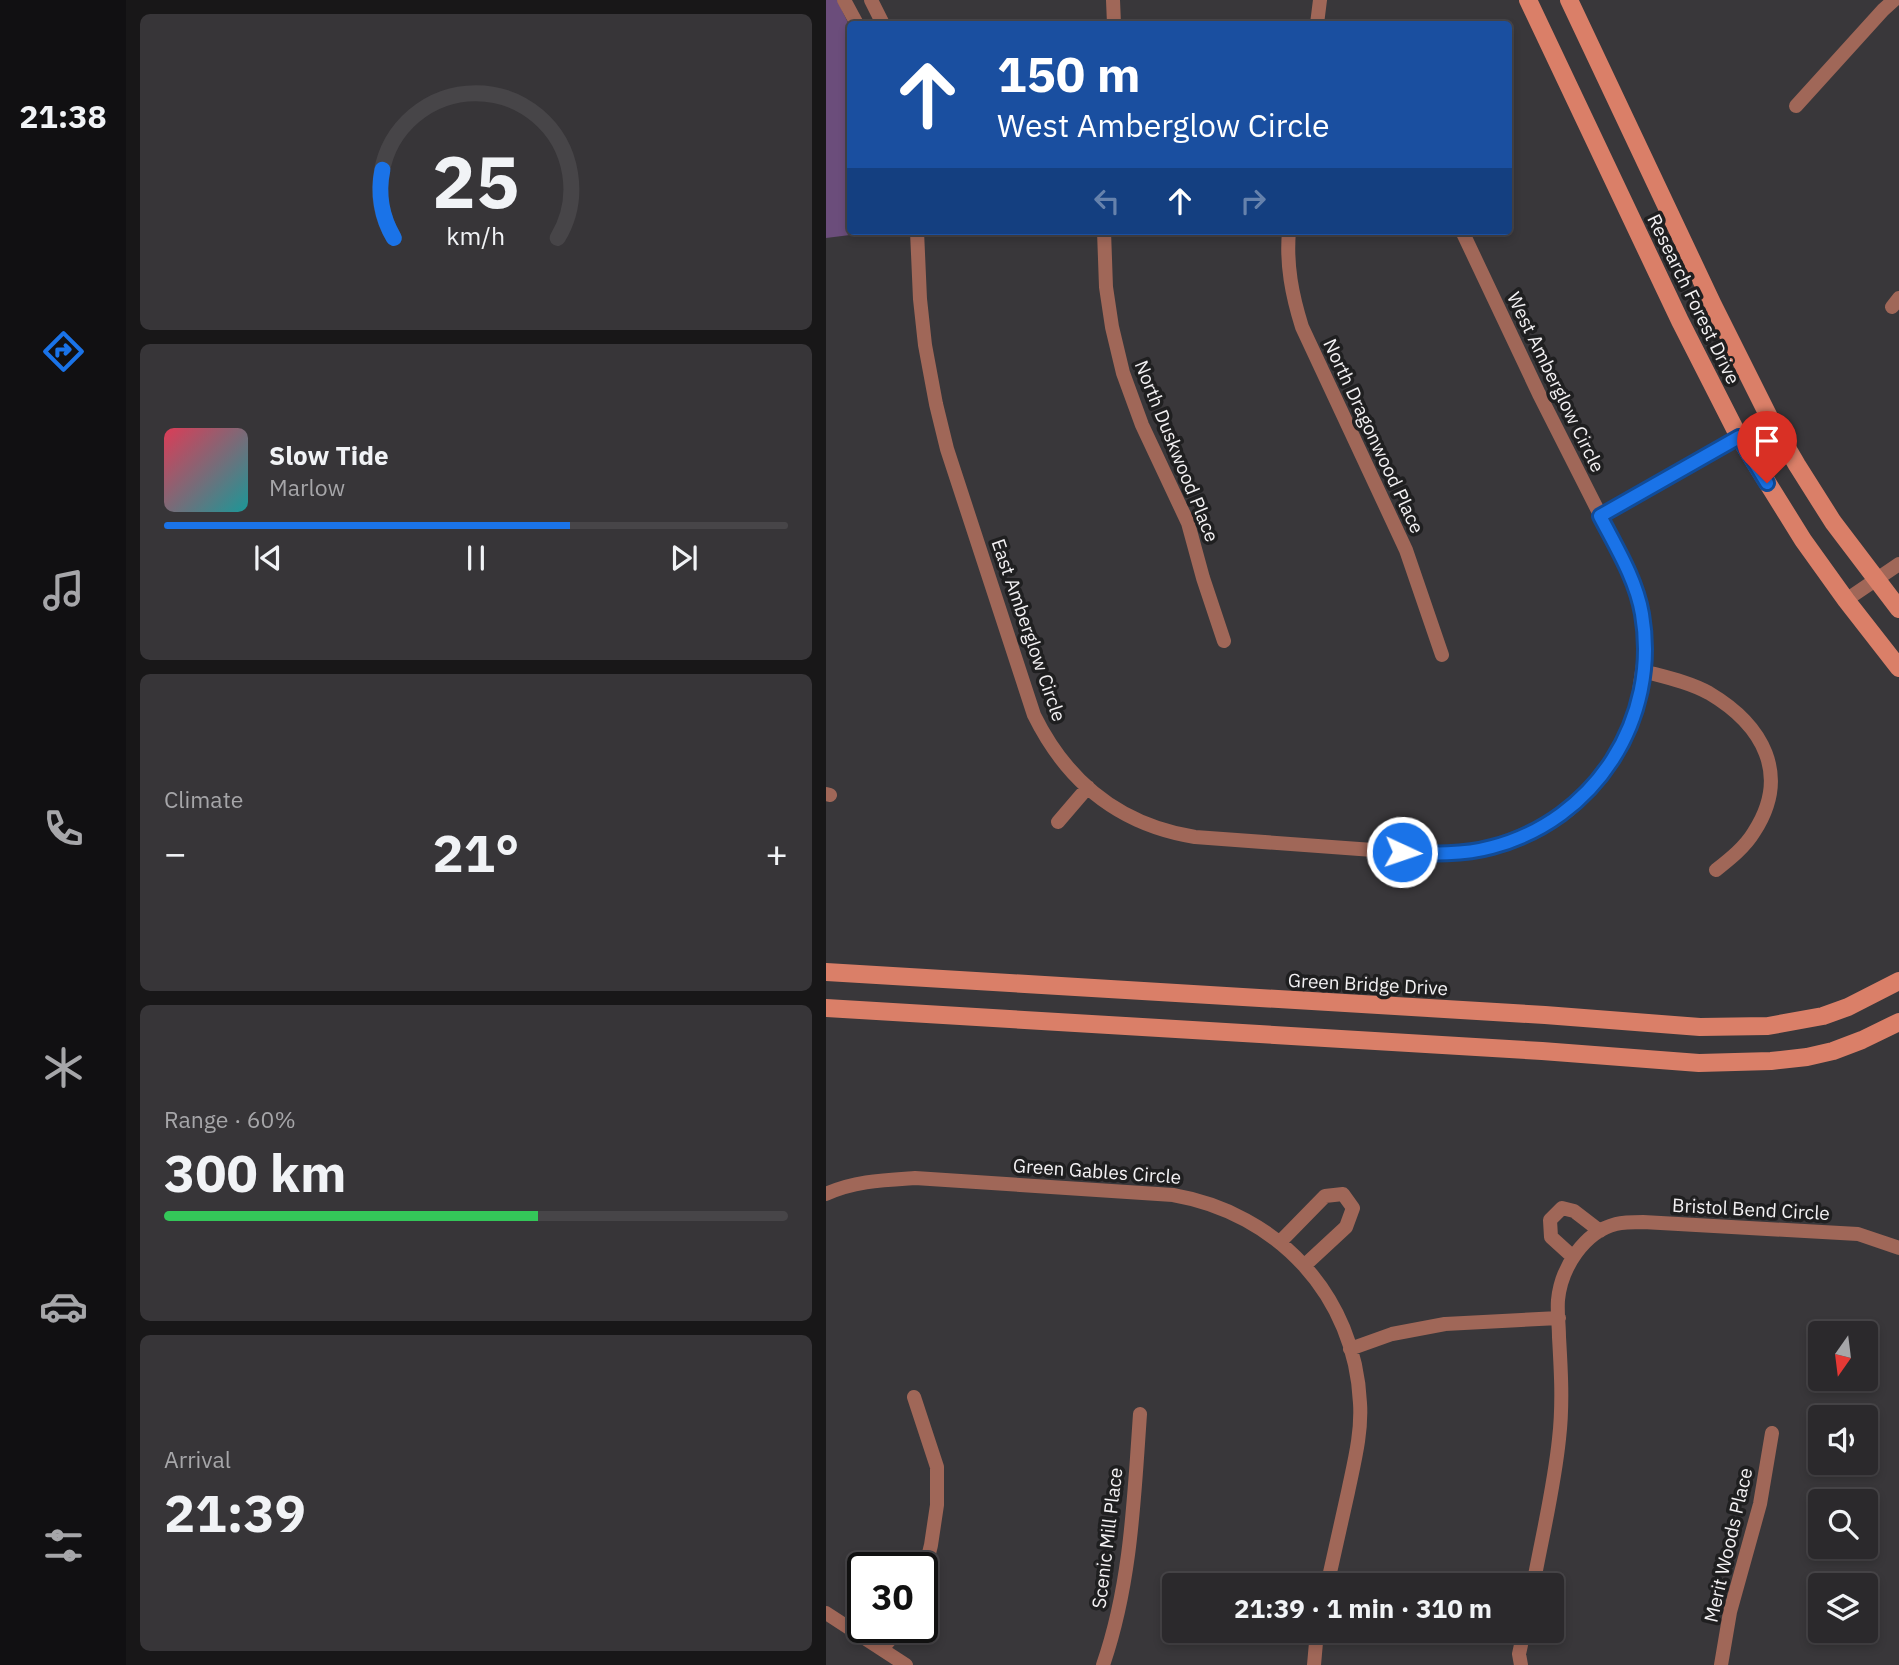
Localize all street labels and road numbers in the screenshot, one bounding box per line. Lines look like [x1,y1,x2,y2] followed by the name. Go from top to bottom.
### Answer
[1642,210,1746,388] street label: Research Forest Drive
[1502,288,1610,476] street label: West Amberglow Circle
[1318,335,1430,537] street label: North Dragonwood Place
[1130,357,1224,545] street label: North Duskwood Place
[986,535,1072,725] street label: East Amberglow Circle
[1287,968,1449,1000] street label: Green Bridge Drive
[1012,1153,1182,1189] street label: Green Gables Circle
[1672,1193,1830,1225] street label: Bristol Bend Circle
[1699,1465,1757,1625] street label: Merit Woods Place
[1086,1466,1128,1610] street label: Scenic Mill Place

